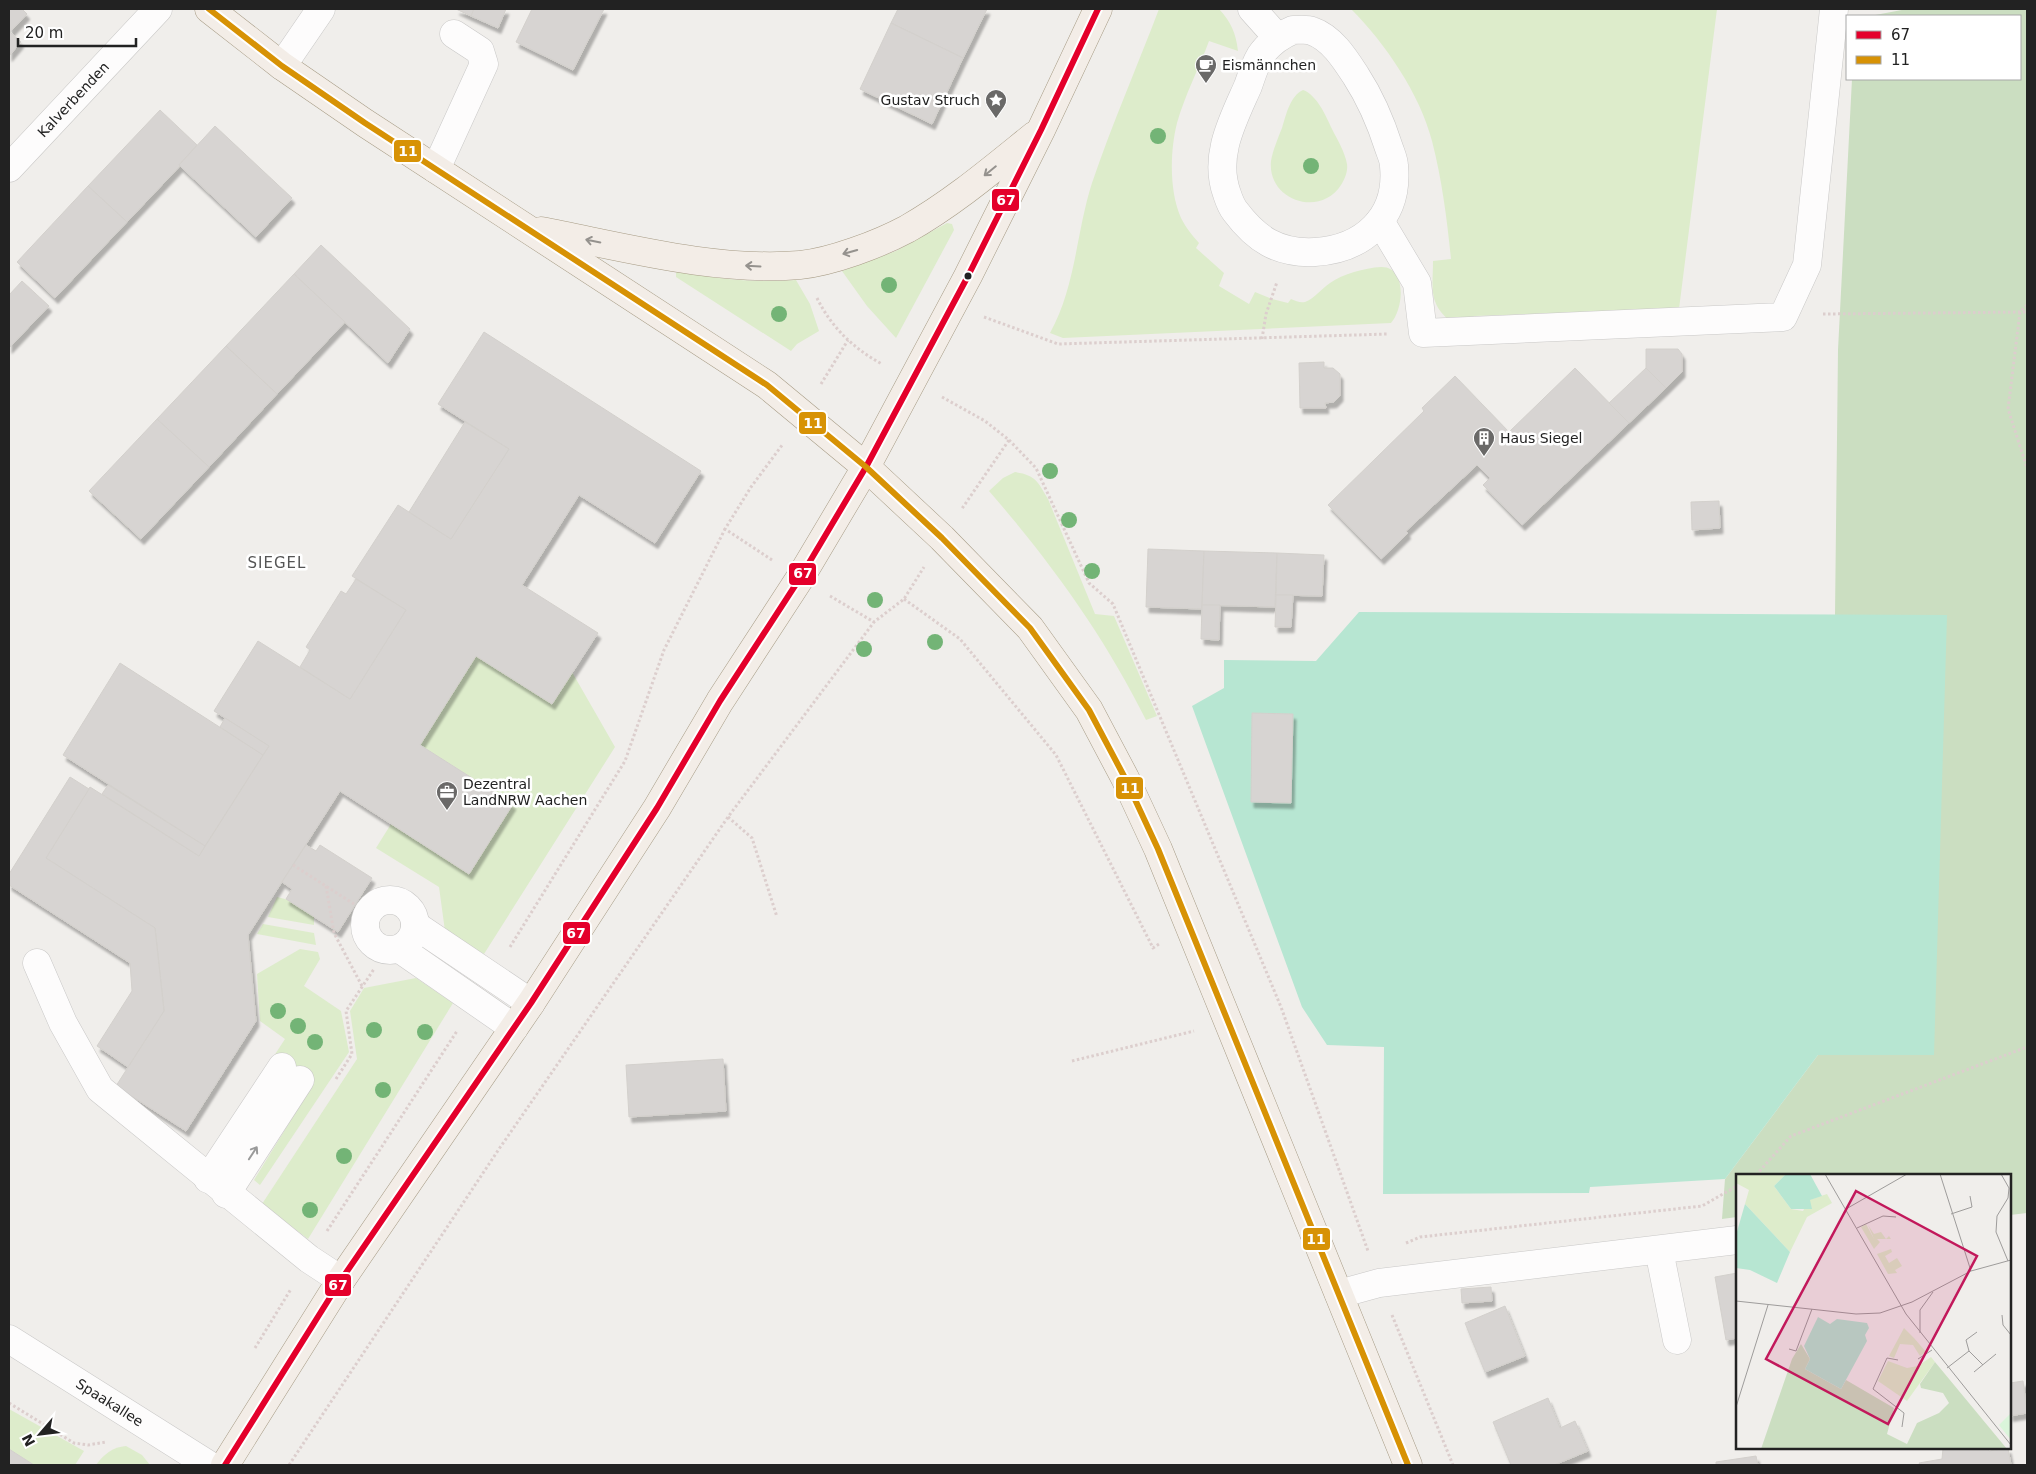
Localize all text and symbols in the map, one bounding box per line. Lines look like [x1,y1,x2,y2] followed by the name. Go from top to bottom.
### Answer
[18,15,135,47] scale bar
[1846,15,2021,80] legend
[25,24,63,42] text: 20 m
[1891,26,1910,44] text: 67
[1891,51,1910,69] text: 11
[1194,53,1218,84] cafe icon: Eismännchen
[1222,57,1316,73] place label: Eismännchen
[34,59,112,140] street label: Kalverbenden
[984,88,1008,119] place icon: Gustav Struch
[881,92,980,108] place label: Gustav Struch
[393,139,422,163] line badge: 11
[398,143,418,159] text: 11
[984,165,997,176] one-way arrow
[991,188,1020,212] line badge: 67
[996,192,1016,208] text: 67
[585,235,601,245] one-way arrow
[843,248,859,258] one-way arrow
[745,261,761,270] one-way arrow
[963,271,973,281] unlabelled marker
[798,411,827,435] line badge: 11
[803,415,823,431] text: 11
[1472,426,1496,457] building icon: Haus Siegel
[1500,430,1583,446] place label: Haus Siegel
[248,554,306,572] district label: SIEGEL
[788,562,817,586] line badge: 67
[793,565,813,581] text: 67
[463,776,587,808] place label: Dezentral LandNRW Aachen
[1115,776,1144,800] line badge: 11
[435,780,459,811] office icon: Dezentral LandNRW Aachen
[1120,780,1140,796] text: 11
[562,921,591,945] line badge: 67
[566,925,586,941] text: 67
[248,1146,258,1160] one-way arrow
[1736,1174,2011,1449] inset map
[1302,1227,1331,1251] line badge: 11
[1306,1231,1326,1247] text: 11
[324,1273,352,1297] line badge: 67
[328,1277,348,1293] text: 67
[73,1375,146,1430] street label: Spaakallee
[15,1409,65,1459] north arrow
[19,1431,38,1449] text: N

